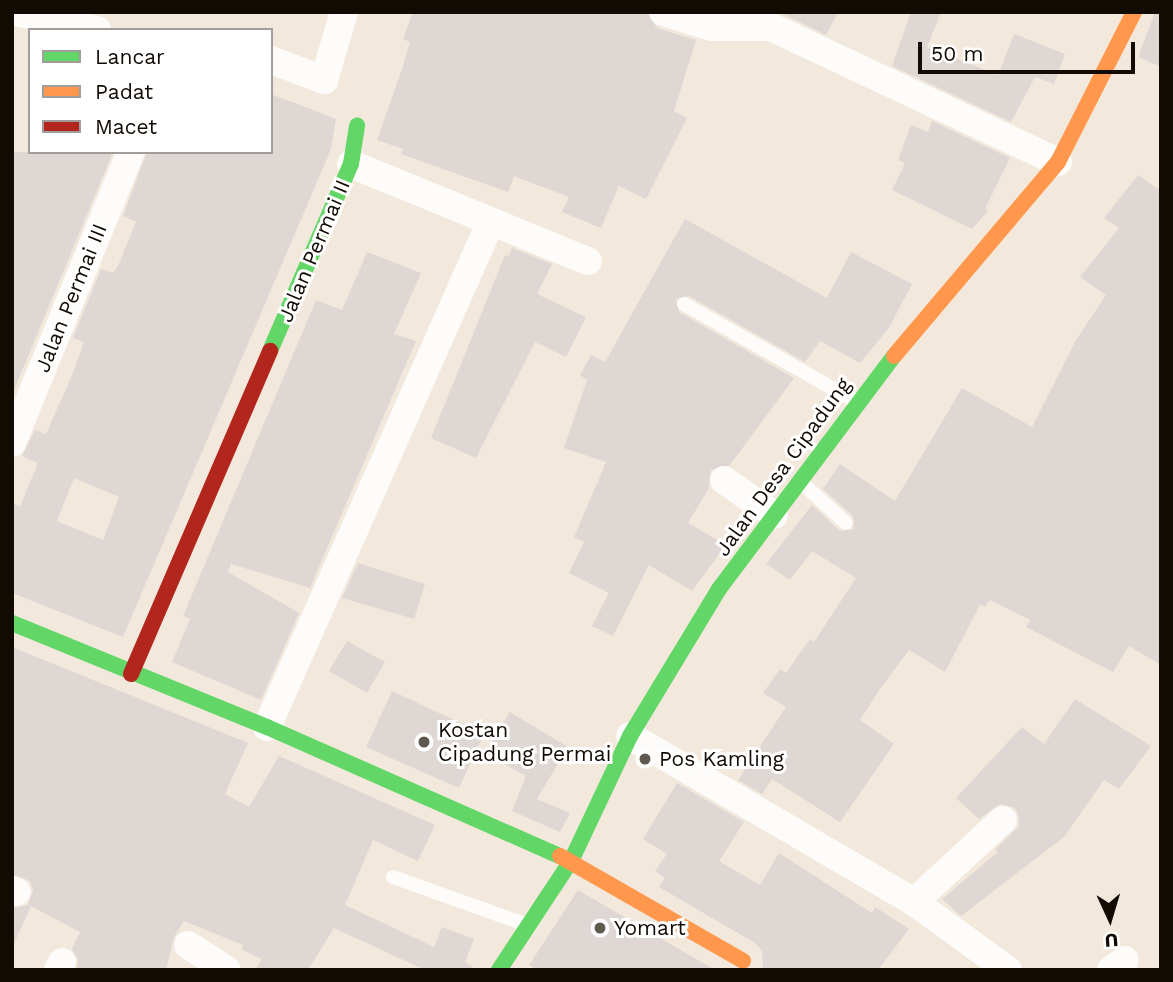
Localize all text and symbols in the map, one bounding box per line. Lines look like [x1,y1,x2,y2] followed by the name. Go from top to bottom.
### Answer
[28,28,273,154] legend
[921,28,1138,72] scale bar
[931,41,983,66] text: 50 m
[95,44,165,69] text: Lancar
[95,79,153,104] text: Padat
[95,114,157,139] text: Macet
[273,176,355,326] street label: Jalan Permai II
[30,220,112,376] street label: Jalan Permai III
[710,373,856,561] street label: Jalan Desa Cipadung
[438,717,611,767] place label: Kostan Cipadung Permai
[416,734,432,750] marker: Kostan Cipadung Permai
[659,746,784,772] place label: Pos Kamling
[637,751,653,767] marker: Pos Kamling
[1075,884,1145,954] north arrow
[614,915,686,941] place label: Yomart
[592,920,608,936] marker: Yomart
[1104,929,1119,952] text: U

